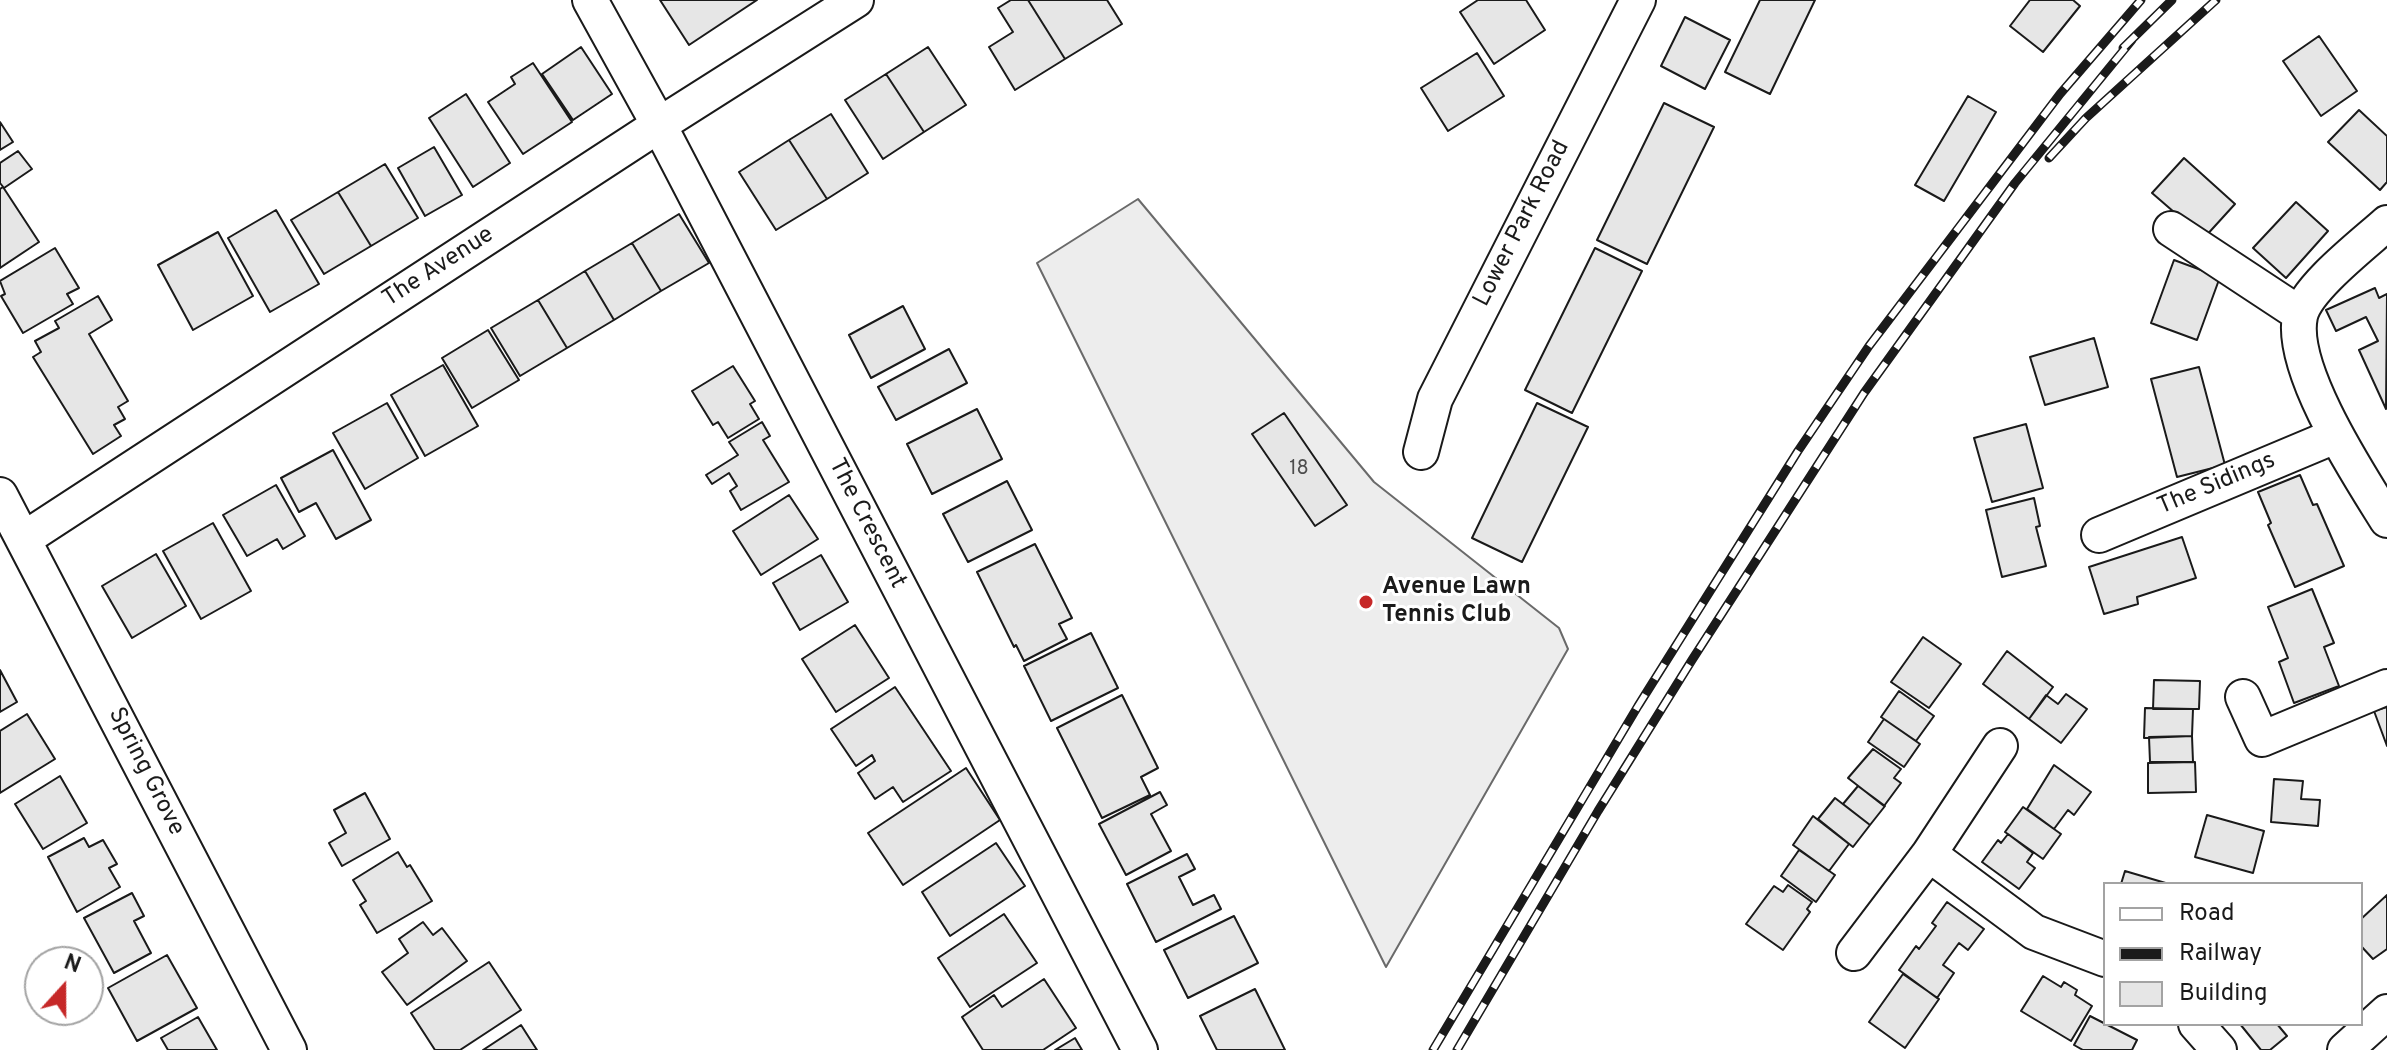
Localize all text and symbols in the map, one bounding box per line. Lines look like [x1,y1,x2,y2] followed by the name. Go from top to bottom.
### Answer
[1469,136,1577,312] street label: Lower Park Road
[378,221,500,315] street label: The Avenue
[2154,447,2280,523] street label: The Sidings
[821,454,911,594] street label: The Crescent
[1289,458,1309,482] house number: 18
[1382,574,1531,630] place label: Avenue Lawn Tennis Club
[1357,593,1375,611] marker: Avenue Lawn Tennis Club
[100,703,190,841] street label: Spring Grove
[2103,882,2363,1026] legend
[2179,899,2235,929] text: Road
[2179,939,2262,969] text: Railway
[24,946,104,1026] north arrow
[60,950,84,980] text: N
[2179,979,2268,1009] text: Building

